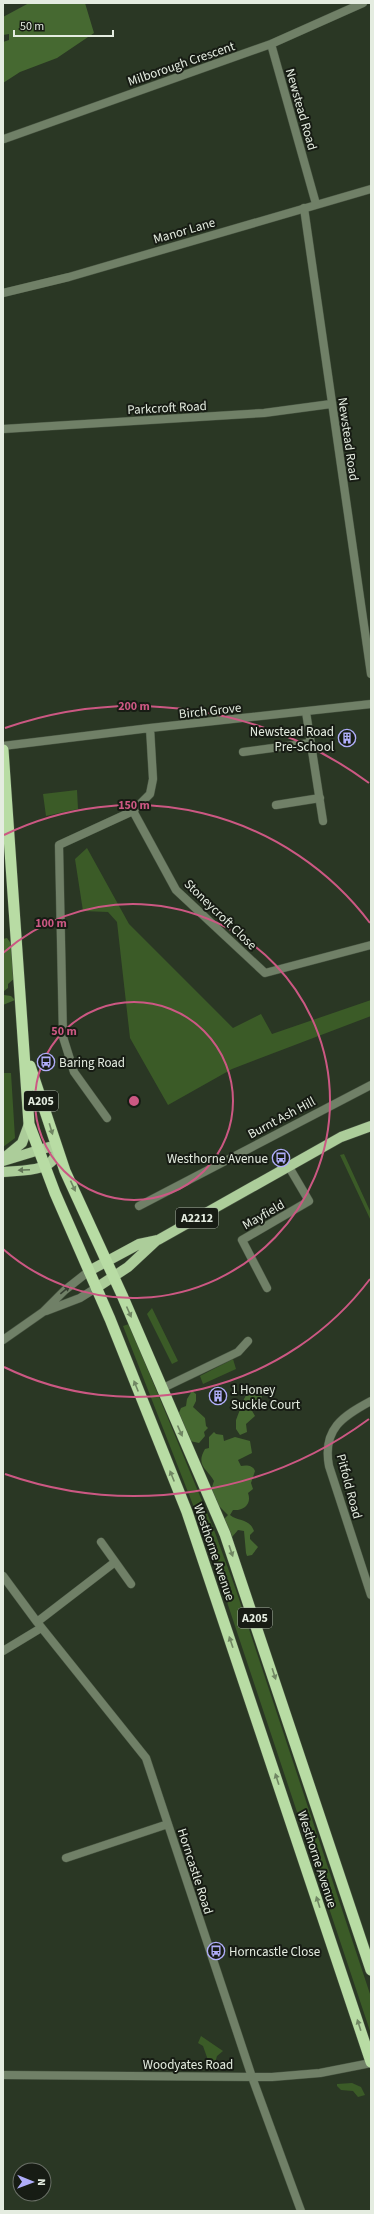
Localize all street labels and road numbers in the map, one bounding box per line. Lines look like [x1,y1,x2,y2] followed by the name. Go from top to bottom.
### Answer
[125,37,238,91] street label: Milborough Crescent
[281,66,321,152] street label: Newstead Road
[151,214,217,248] street label: Manor Lane
[333,396,363,482] street label: Newstead Road
[127,397,207,419] street label: Parkcroft Road
[178,699,242,723] street label: Birch Grove
[180,875,261,954] street label: Stoneycroft Close
[24,1091,58,1111] road number: A205
[245,1093,318,1143] street label: Burnt Ash Hill
[239,1196,288,1234] street label: Mayfield
[176,1208,218,1228] road number: A2212
[332,1452,366,1521] street label: Pitfold Road
[189,1502,239,1603] street label: Westhorne Avenue
[238,1608,272,1628] road number: A205
[293,1808,341,1910] street label: Westhorne Avenue
[173,1826,217,1917] street label: Horncastle Road
[143,2056,233,2074] street label: Woodyates Road

